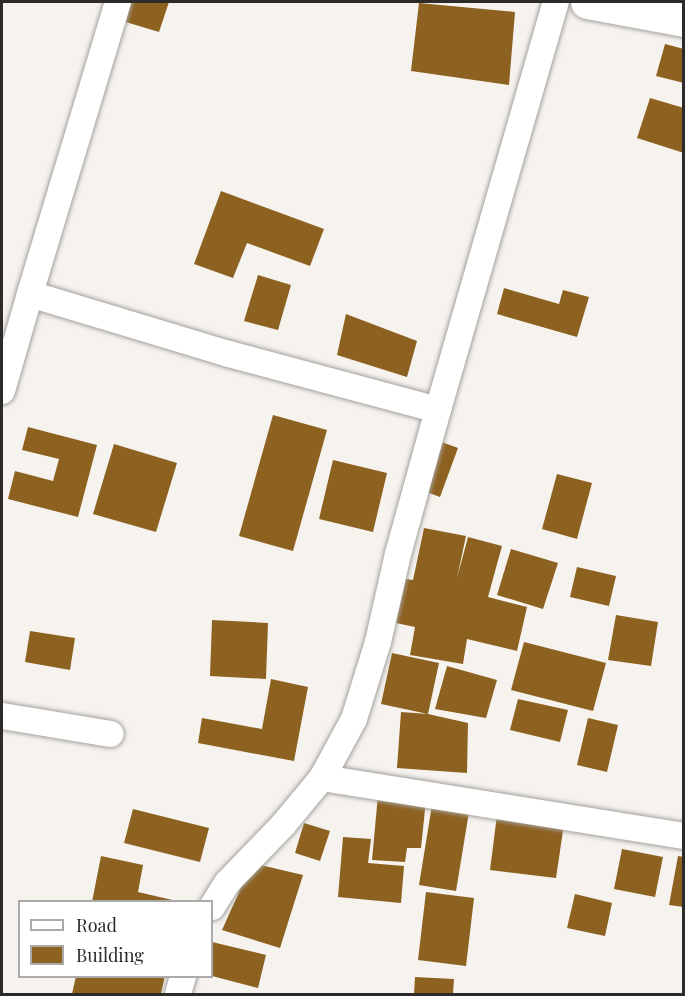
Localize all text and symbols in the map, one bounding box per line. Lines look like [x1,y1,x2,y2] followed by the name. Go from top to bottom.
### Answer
[18,900,213,978] legend
[76,913,117,937] text: Road
[76,943,144,967] text: Building

